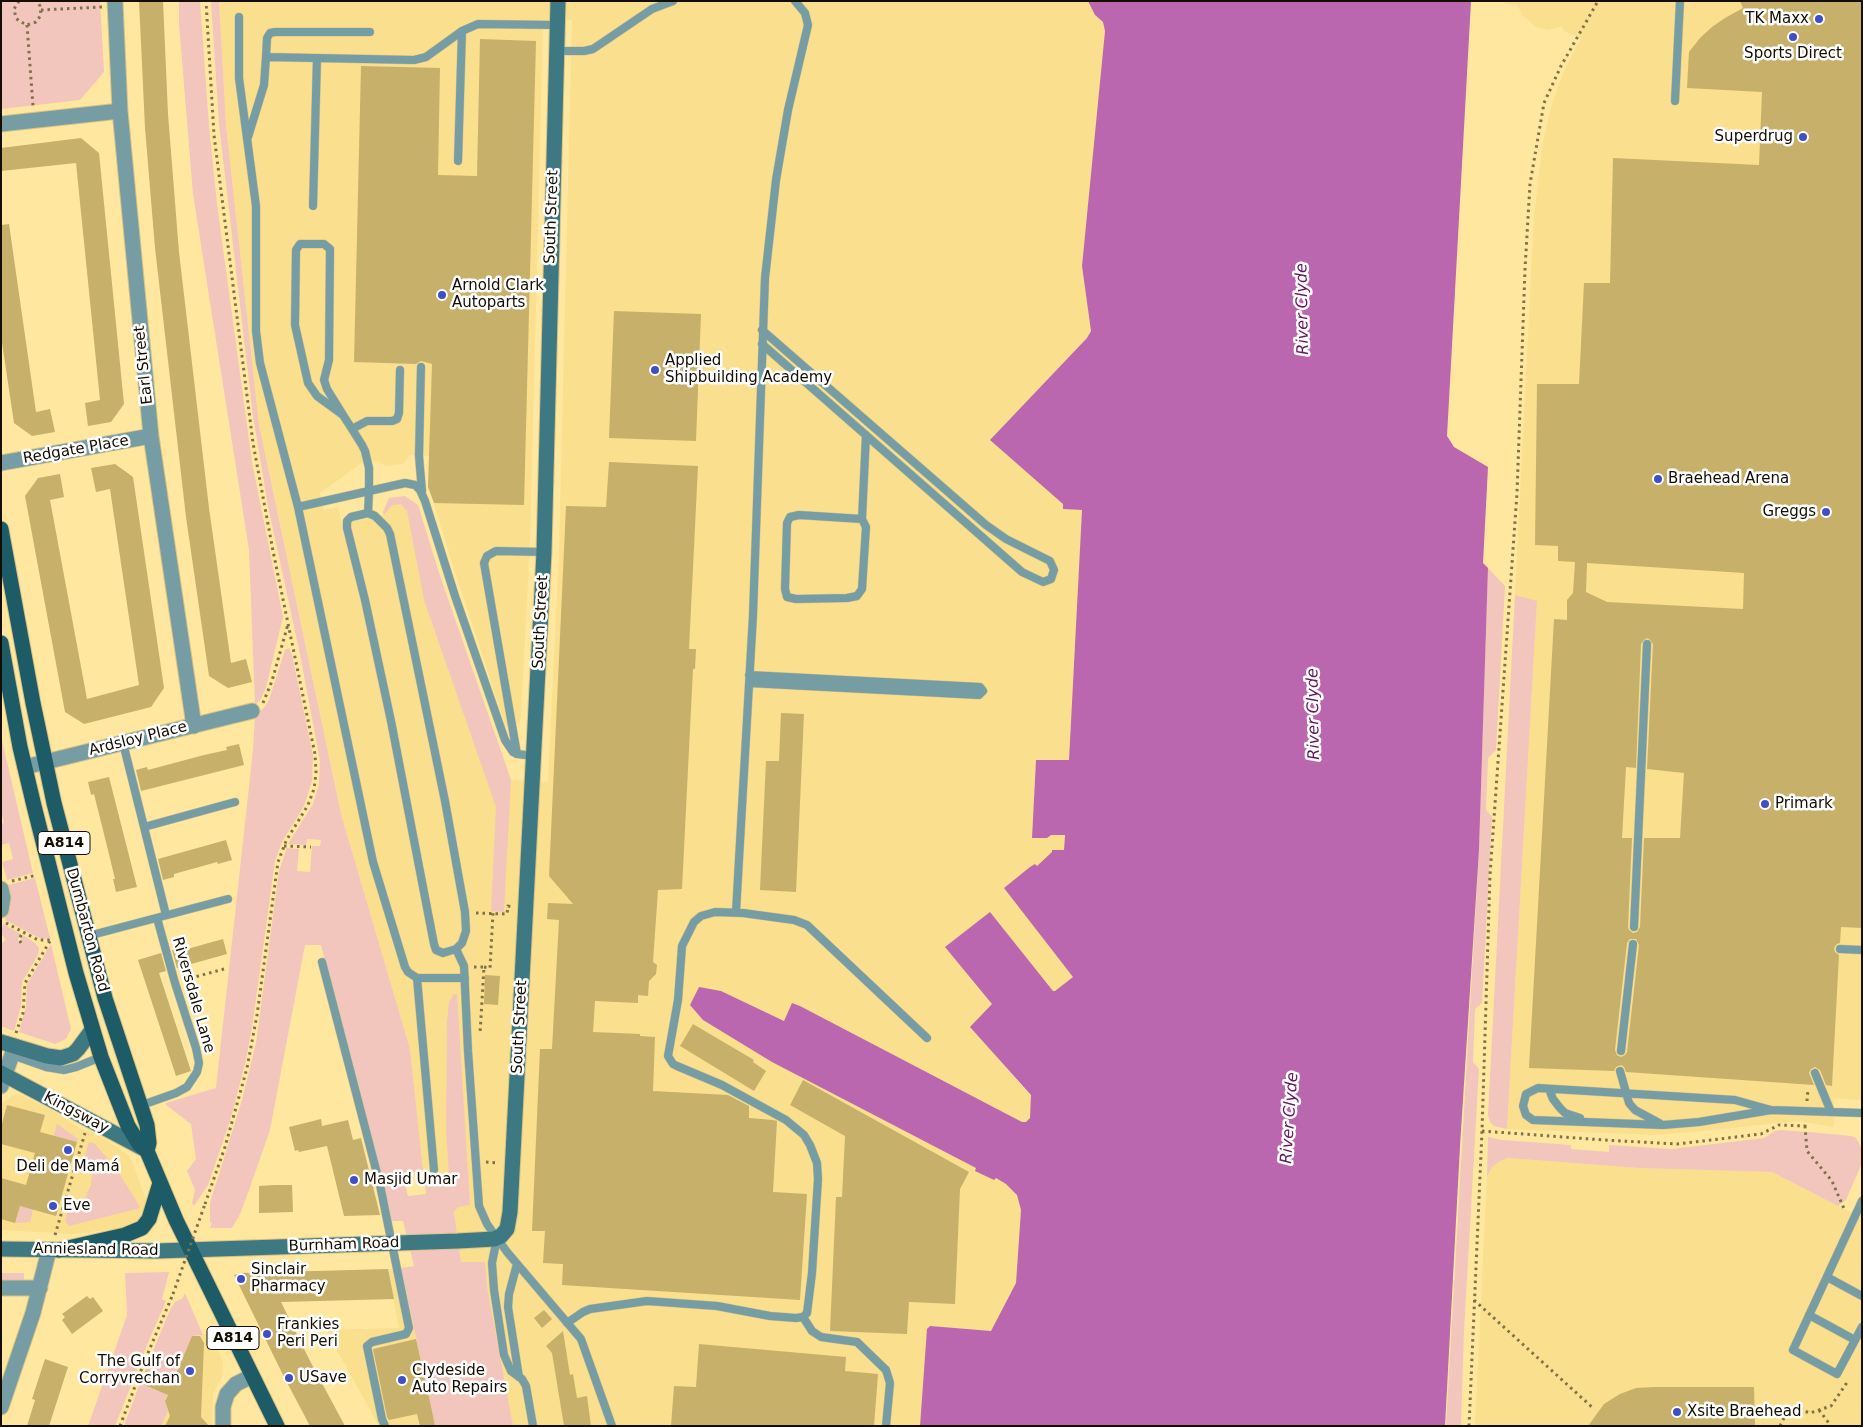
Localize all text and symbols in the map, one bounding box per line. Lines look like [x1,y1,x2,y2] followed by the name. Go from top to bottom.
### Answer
[1745,10,1809,28] place label: TK Maxx
[1813,13,1825,25] marker: TK Maxx
[1787,31,1799,43] marker: Sports Direct
[1744,45,1842,63] place label: Sports Direct
[1715,128,1793,146] place label: Superdrug
[1797,131,1809,143] marker: Superdrug
[541,170,563,264] street label: South Street
[1293,263,1313,355] water label: River Clyde
[452,277,544,312] place label: Arnold Clark Autoparts
[436,289,448,301] marker: Arnold Clark Autoparts
[131,325,157,405] street label: Earl Street
[665,352,832,387] place label: Applied Shipbuilding Academy
[649,364,661,376] marker: Applied Shipbuilding Academy
[22,432,130,468] street label: Redgate Place
[1668,470,1789,488] place label: Braehead Arena
[1652,473,1664,485] marker: Braehead Arena
[1762,503,1816,521] place label: Greggs
[1820,506,1832,518] marker: Greggs
[530,575,552,669] street label: South Street
[1304,668,1324,760] water label: River Clyde
[87,718,189,760] street label: Ardsloy Place
[1775,795,1833,813] place label: Primark
[1759,798,1771,810] marker: Primark
[38,831,90,854] road number: A814
[62,866,112,994] street label: Dumbarton Road
[168,935,218,1055] street label: Riversdale Lane
[509,980,531,1074] street label: South Street
[1277,1072,1303,1164] water label: River Clyde
[40,1088,112,1138] street label: Kingsway
[62,1144,74,1156] marker: Deli de Mamá
[16,1158,120,1176] place label: Deli de Mamá
[364,1171,458,1189] place label: Masjid Umar
[348,1174,360,1186] marker: Masjid Umar
[63,1197,91,1215] place label: Eve
[47,1200,59,1212] marker: Eve
[288,1234,400,1256] street label: Burnham Road
[33,1240,159,1260] street label: Anniesland Road
[251,1261,326,1296] place label: Sinclair Pharmacy
[235,1273,247,1285] marker: Sinclair Pharmacy
[277,1316,339,1351] place label: Frankies Peri Peri
[207,1326,259,1350] road number: A814
[261,1328,273,1340] marker: Frankies Peri Peri
[79,1353,180,1388] place label: The Gulf of Corryvrechan
[412,1362,507,1397] place label: Clydeside Auto Repairs
[184,1365,196,1377] marker: The Gulf of Corryvrechan
[299,1369,347,1387] place label: USave
[283,1372,295,1384] marker: USave
[396,1374,408,1386] marker: Clydeside Auto Repairs
[1687,1403,1801,1421] place label: Xsite Braehead
[1671,1406,1683,1418] marker: Xsite Braehead

